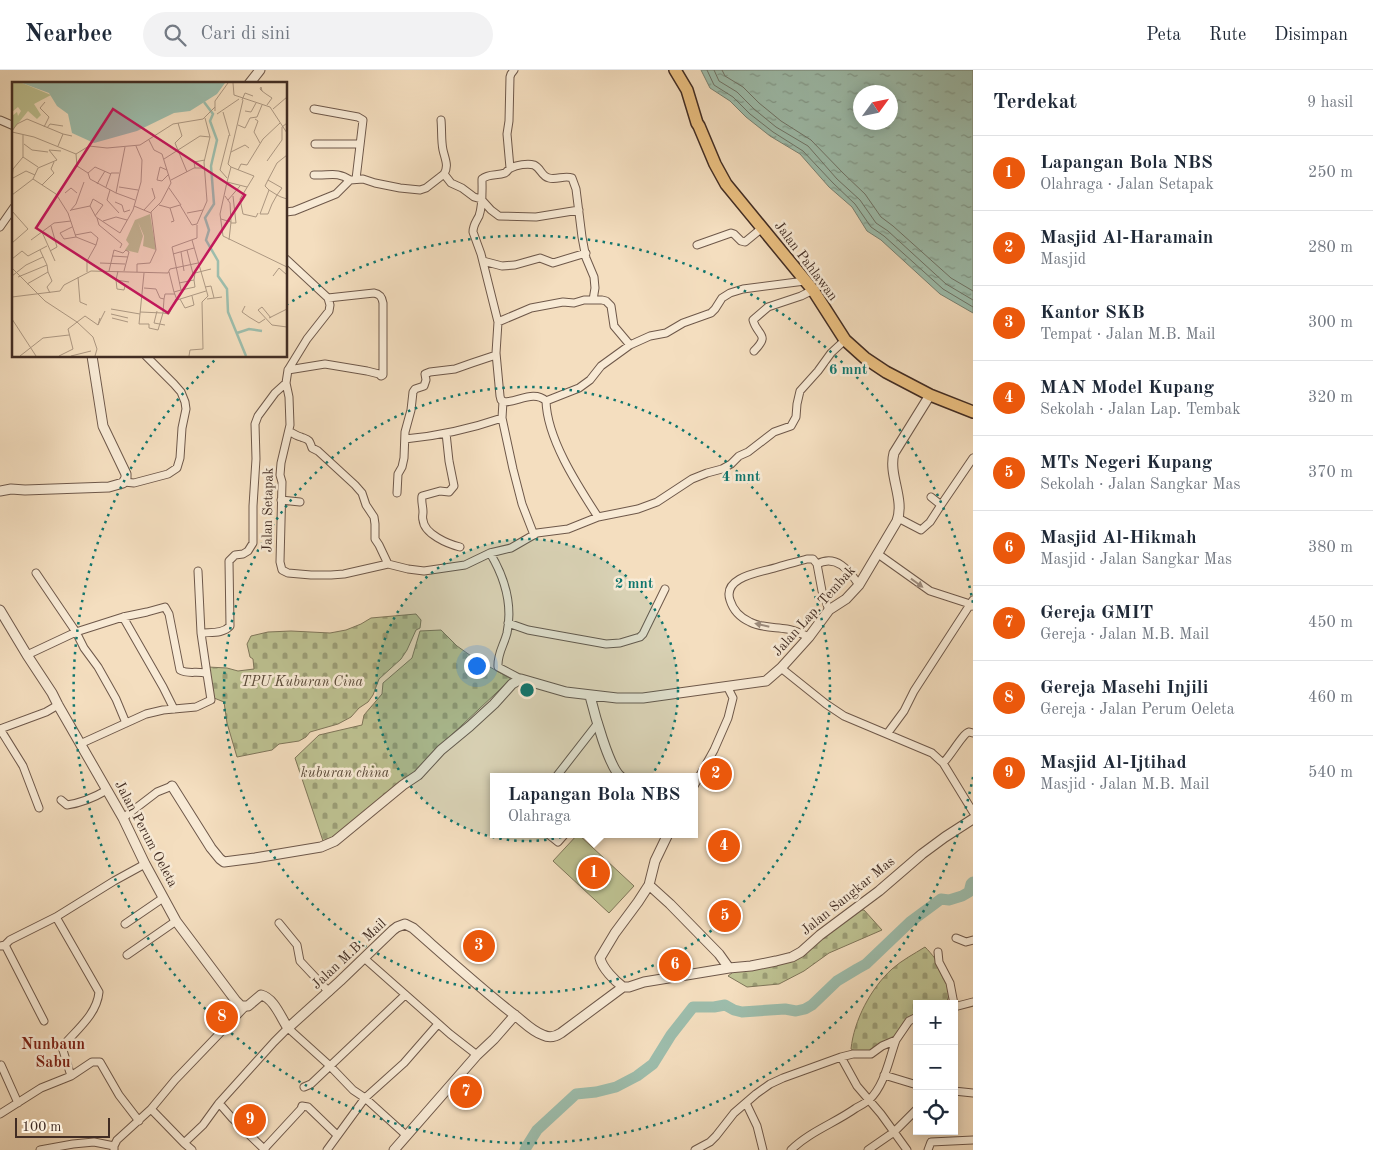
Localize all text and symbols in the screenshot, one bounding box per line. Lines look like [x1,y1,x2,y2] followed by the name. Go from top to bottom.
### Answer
[143,12,493,57] search box
[161,21,189,49] icon: search
[25,23,113,47] text: Nearbee
[201,25,290,44] text: Cari di sini
[1146,26,1181,44] text: Peta
[1209,26,1246,44] text: Rute
[1274,26,1348,44] text: Disimpan
[12,82,288,358] inset map
[853,85,898,130] north arrow
[993,92,1077,113] text: Terdekat
[1307,95,1353,111] text: 9 hasil
[1040,154,1213,173] text: Lapangan Bola NBS
[1004,165,1014,181] text: 1
[1308,165,1353,181] text: 250 m
[1040,177,1214,193] text: Olahraga · Jalan Setapak
[772,219,841,304] street label: Jalan Pahlawan
[1040,229,1213,248] text: Masjid Al-Haramain
[1004,240,1014,256] text: 2
[1308,240,1353,256] text: 280 m
[1040,252,1086,268] text: Masjid
[1040,304,1145,323] text: Kantor SKB
[1004,315,1014,331] text: 3
[1308,315,1353,331] text: 300 m
[1040,327,1215,343] text: Tempat · Jalan M.B. Mail
[829,363,868,378] text: 6 mnt
[1040,379,1214,398] text: MAN Model Kupang
[1004,390,1014,406] text: 4
[1308,390,1353,406] text: 320 m
[1040,402,1240,418] text: Sekolah · Jalan Lap. Tembak
[1040,454,1212,473] text: MTs Negeri Kupang
[1004,465,1014,481] text: 5
[1308,465,1353,481] text: 370 m
[260,467,276,553] street label: Jalan Setapak
[722,470,761,485] text: 4 mnt
[1040,477,1240,493] text: Sekolah · Jalan Sangkar Mas
[1040,529,1197,548] text: Masjid Al-Hikmah
[1004,540,1014,556] text: 6
[1308,540,1353,556] text: 380 m
[1040,552,1232,568] text: Masjid · Jalan Sangkar Mas
[770,563,858,659] street label: Jalan Lap. Tembak
[615,577,654,592] text: 2 mnt
[910,578,924,588] one-way arrow
[1040,604,1153,623] text: Gereja GMIT
[1004,615,1014,631] text: 7
[1308,615,1353,631] text: 450 m
[754,621,769,629] one-way arrow
[1040,627,1209,643] text: Gereja · Jalan M.B. Mail
[464,653,490,679] your location
[241,675,363,689] park label: TPU Kuburan Cina
[1040,679,1208,698] text: Gereja Masehi Injili
[518,681,536,699] centre of rings
[1004,690,1014,706] text: 8
[1308,690,1353,706] text: 460 m
[1040,702,1235,718] text: Gereja · Jalan Perum Oeleta
[1040,754,1187,773] text: Masjid Al-Ijtihad
[700,755,732,793] pin: 2
[1004,765,1014,781] text: 9
[1308,765,1353,781] text: 540 m
[301,766,390,780] park label: kuburan china
[490,773,698,838] popup
[1040,777,1209,793] text: Masjid · Jalan M.B. Mail
[112,778,180,890] street label: Jalan Perum Oeleta
[508,786,680,805] text: Lapangan Bola NBS
[508,809,571,825] text: Olahraga
[708,827,740,865] pin: 4
[578,854,610,892] pin: 1
[799,854,897,938] street label: Jalan Sangkar Mas
[709,897,741,935] pin: 5
[309,916,389,992] street label: Jalan M.B. Mail
[463,927,495,965] pin: 3
[659,946,691,984] pin: 6
[206,998,238,1036] pin: 8
[913,1000,958,1135] map controls
[913,1000,958,1045] button: +
[21,1037,85,1071] district label: Nunbaun Sabu
[913,1045,958,1090] button: −
[450,1073,482,1111] pin: 7
[913,1090,958,1135] button: locate
[234,1101,266,1139] pin: 9
[15,1115,110,1138] scale bar
[22,1120,61,1134] text: 100 m

